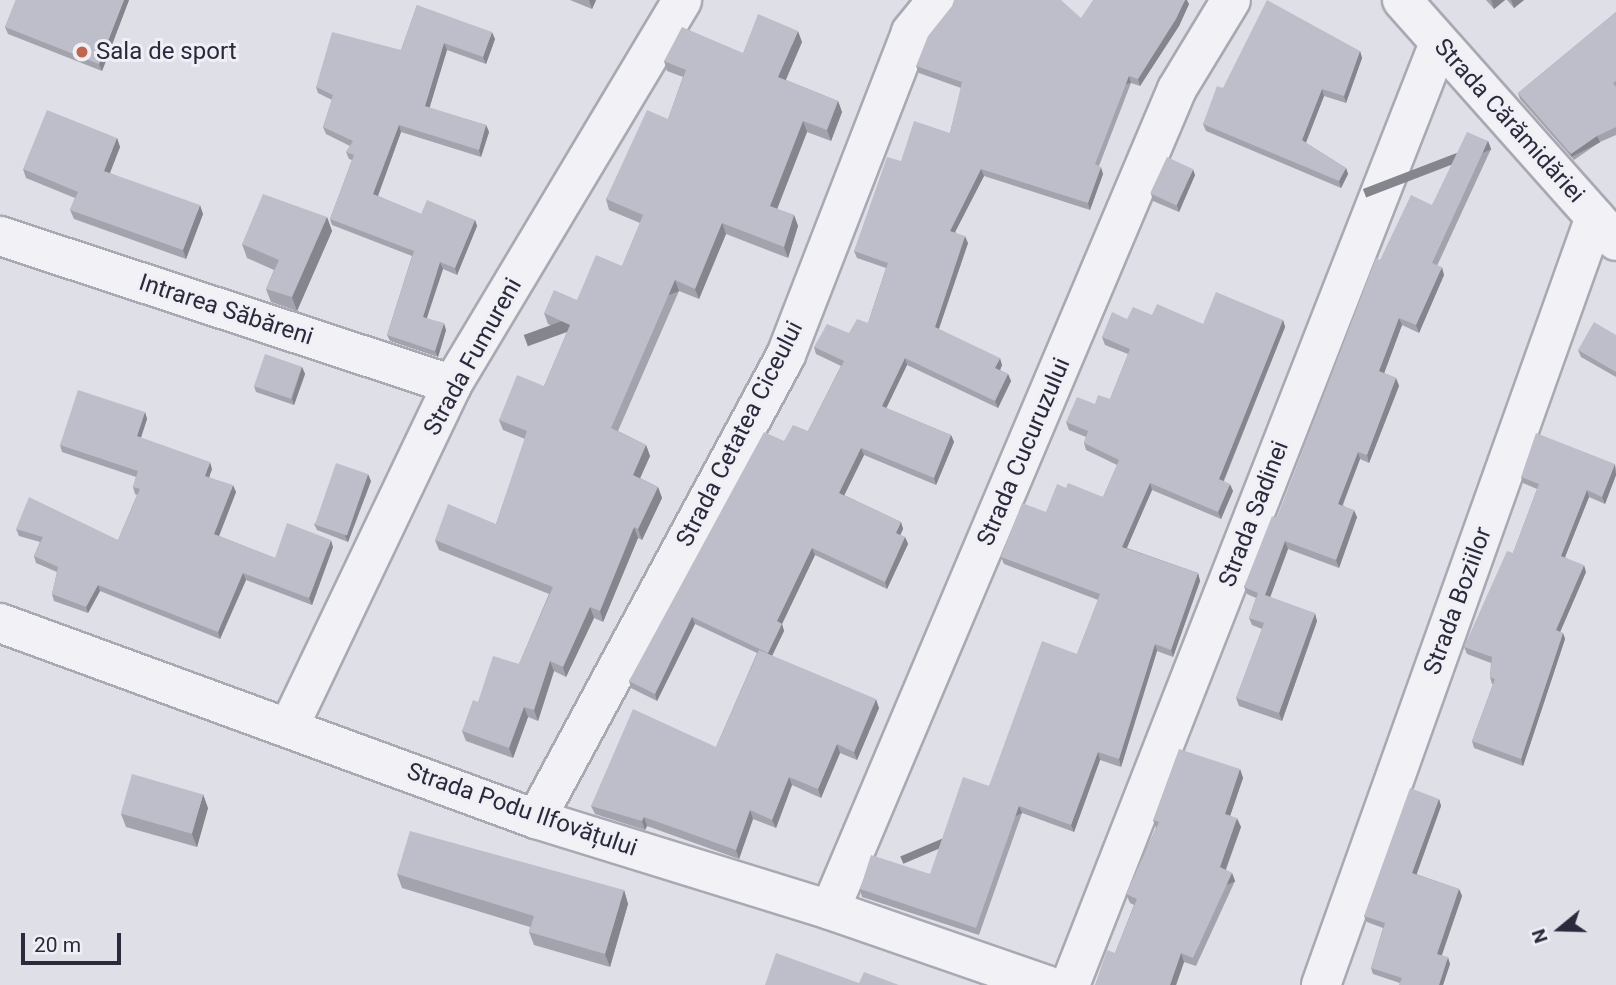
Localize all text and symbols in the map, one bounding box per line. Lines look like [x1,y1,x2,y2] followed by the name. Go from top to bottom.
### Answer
[1428,33,1590,209] street label: Strada Cărămidăriei
[96,38,236,66] place label: Sala de sport
[74,44,90,60] marker: Sala de sport
[135,268,317,352] street label: Intrarea Săbăreni
[418,273,528,441] street label: Strada Fumureni
[671,316,809,552] street label: Strada Cetatea Ciceului
[971,354,1077,550] street label: Strada Cucuruzului
[1213,437,1295,591] street label: Strada Sadinei
[1418,523,1498,679] street label: Strada Boziilor
[403,757,641,863] street label: Strada Podu Ilfovățului
[1525,894,1595,964] north arrow
[24,918,124,962] scale bar
[1527,926,1553,946] text: N
[34,933,81,957] text: 20 m

